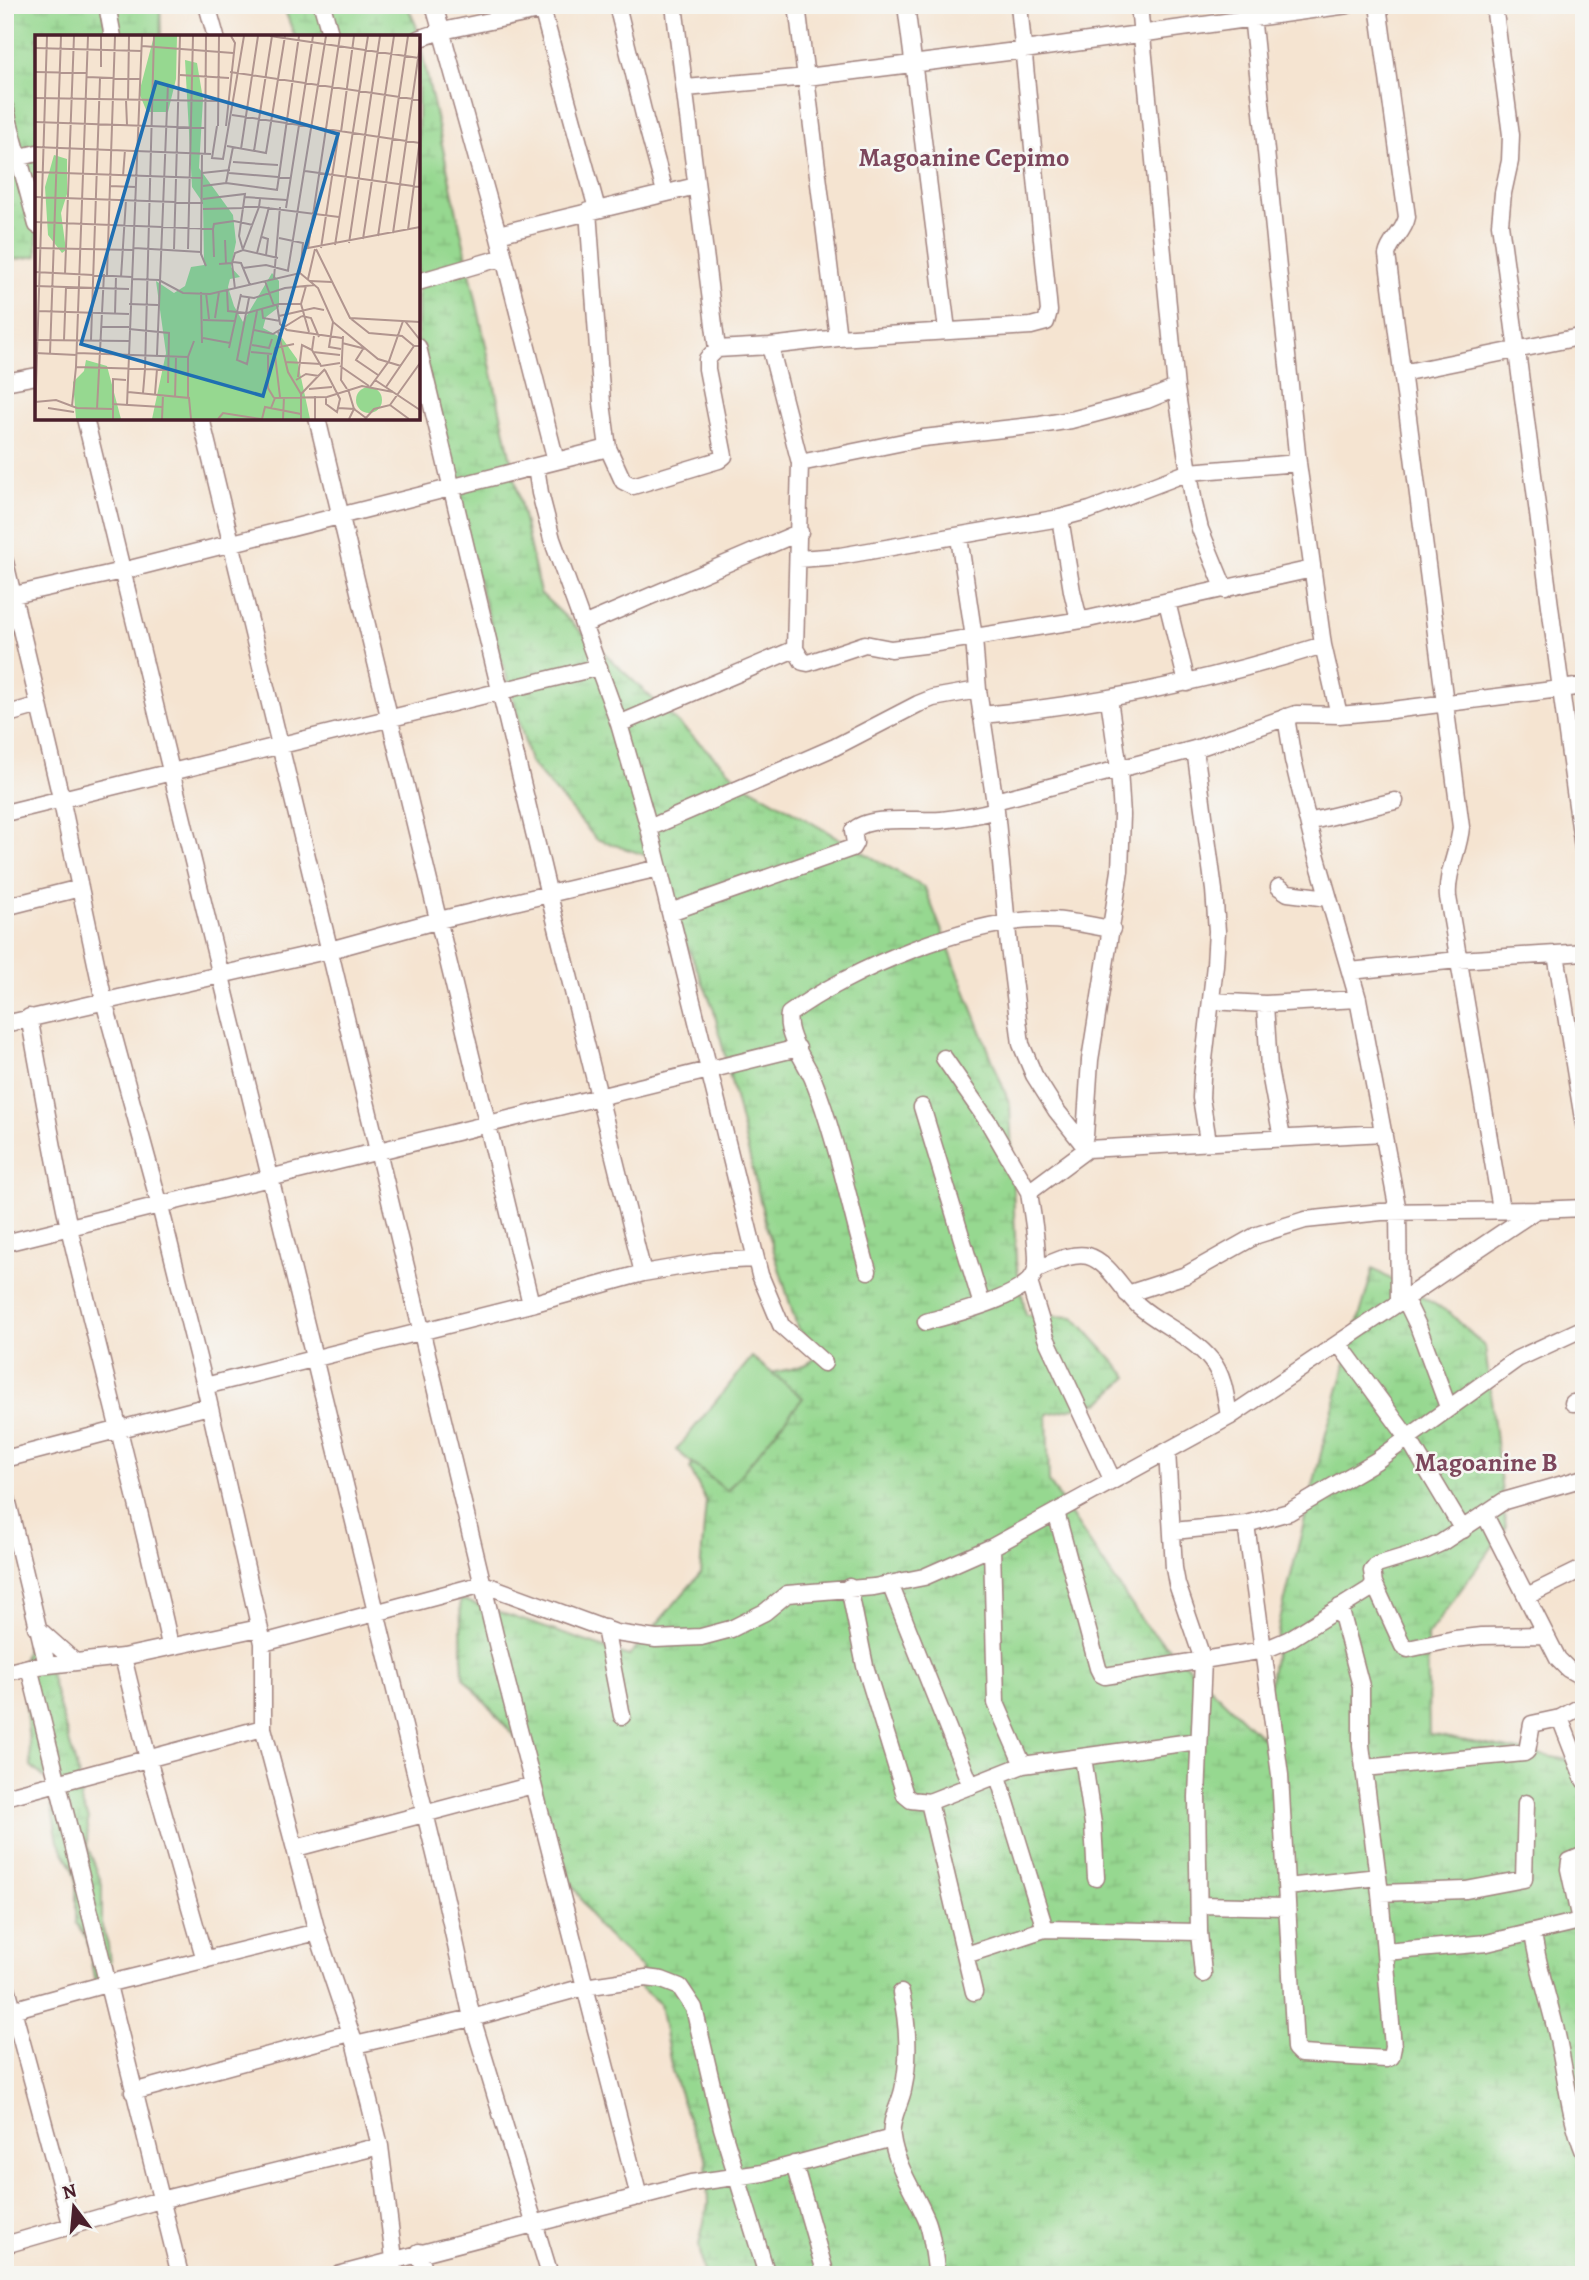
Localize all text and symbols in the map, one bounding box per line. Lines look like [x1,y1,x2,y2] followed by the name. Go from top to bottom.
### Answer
[35,35,420,420] inset map
[858,140,1070,175] district label: Magoanine Cepimo
[1415,1445,1557,1480] district label: Magoanine B
[38,2172,108,2242] north arrow
[59,2177,80,2206] text: N

